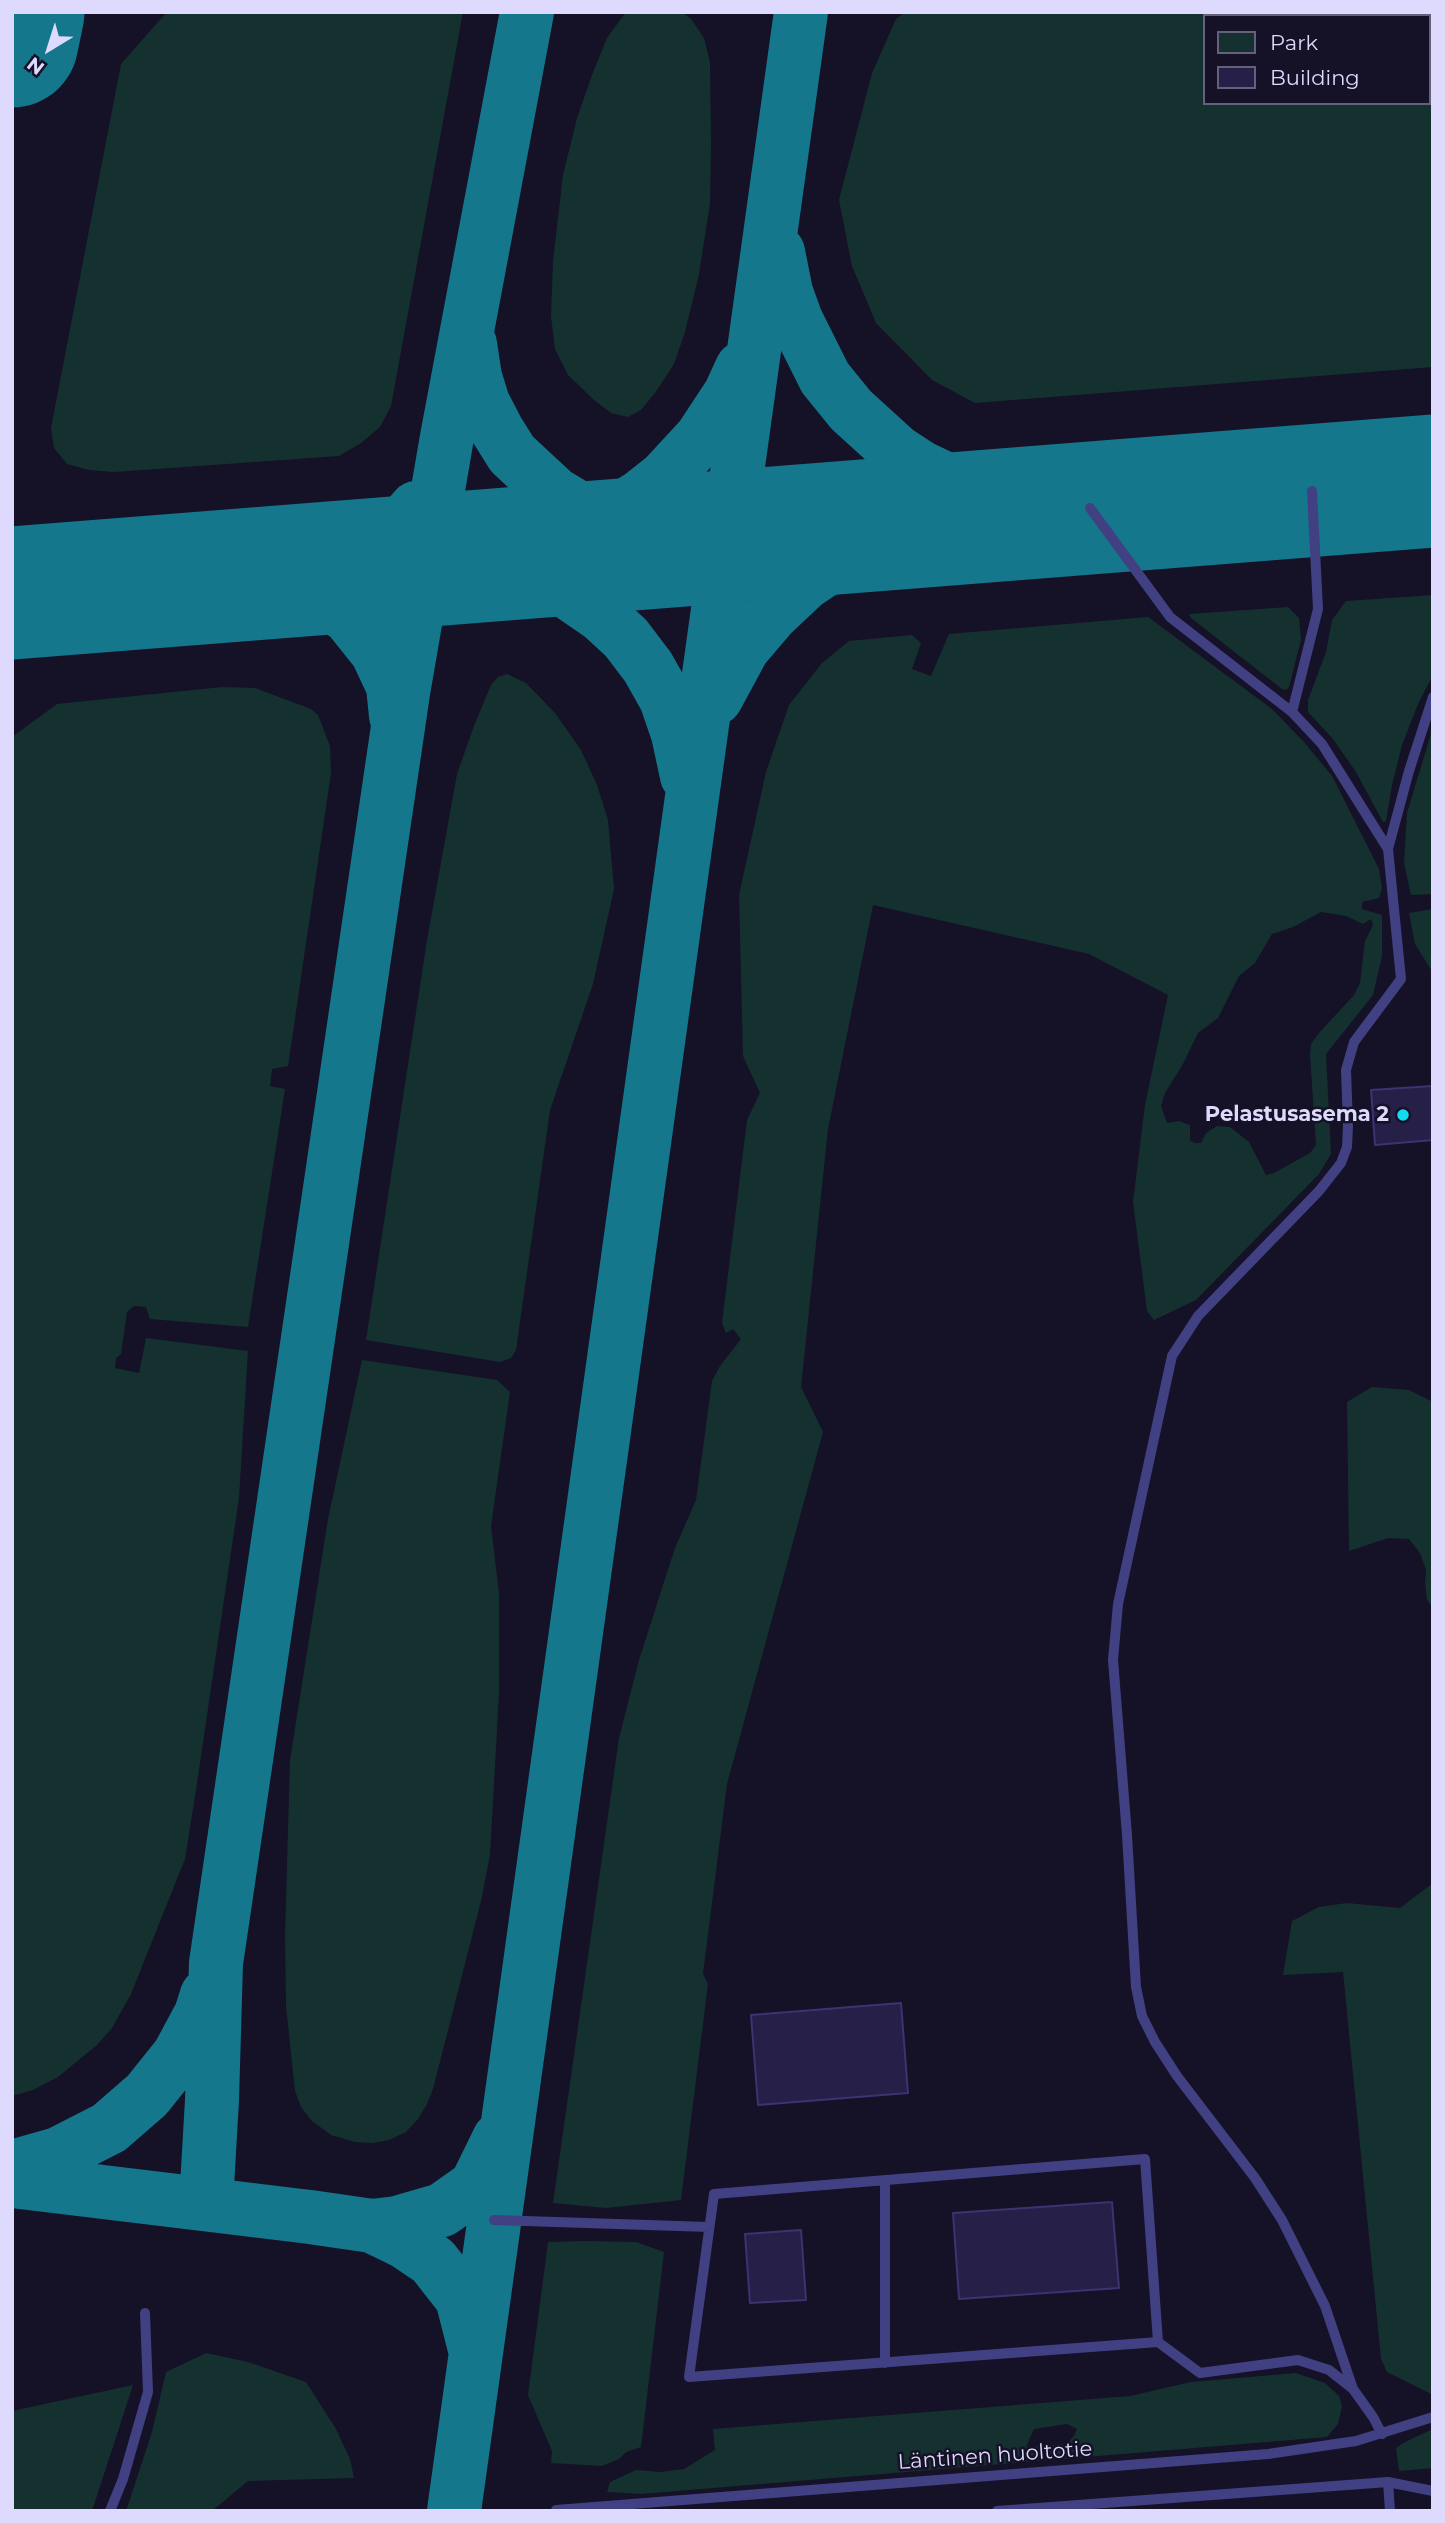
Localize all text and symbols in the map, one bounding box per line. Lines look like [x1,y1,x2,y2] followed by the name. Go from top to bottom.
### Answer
[14,14,84,84] north arrow
[1204,14,1431,105] legend
[1270,30,1318,55] text: Park
[23,52,49,80] text: N
[1270,65,1360,90] text: Building
[1205,1102,1389,1128] place label: Pelastusasema 2
[1395,1107,1411,1123] marker: Pelastusasema 2
[897,2437,1093,2475] street label: Läntinen huoltotie

